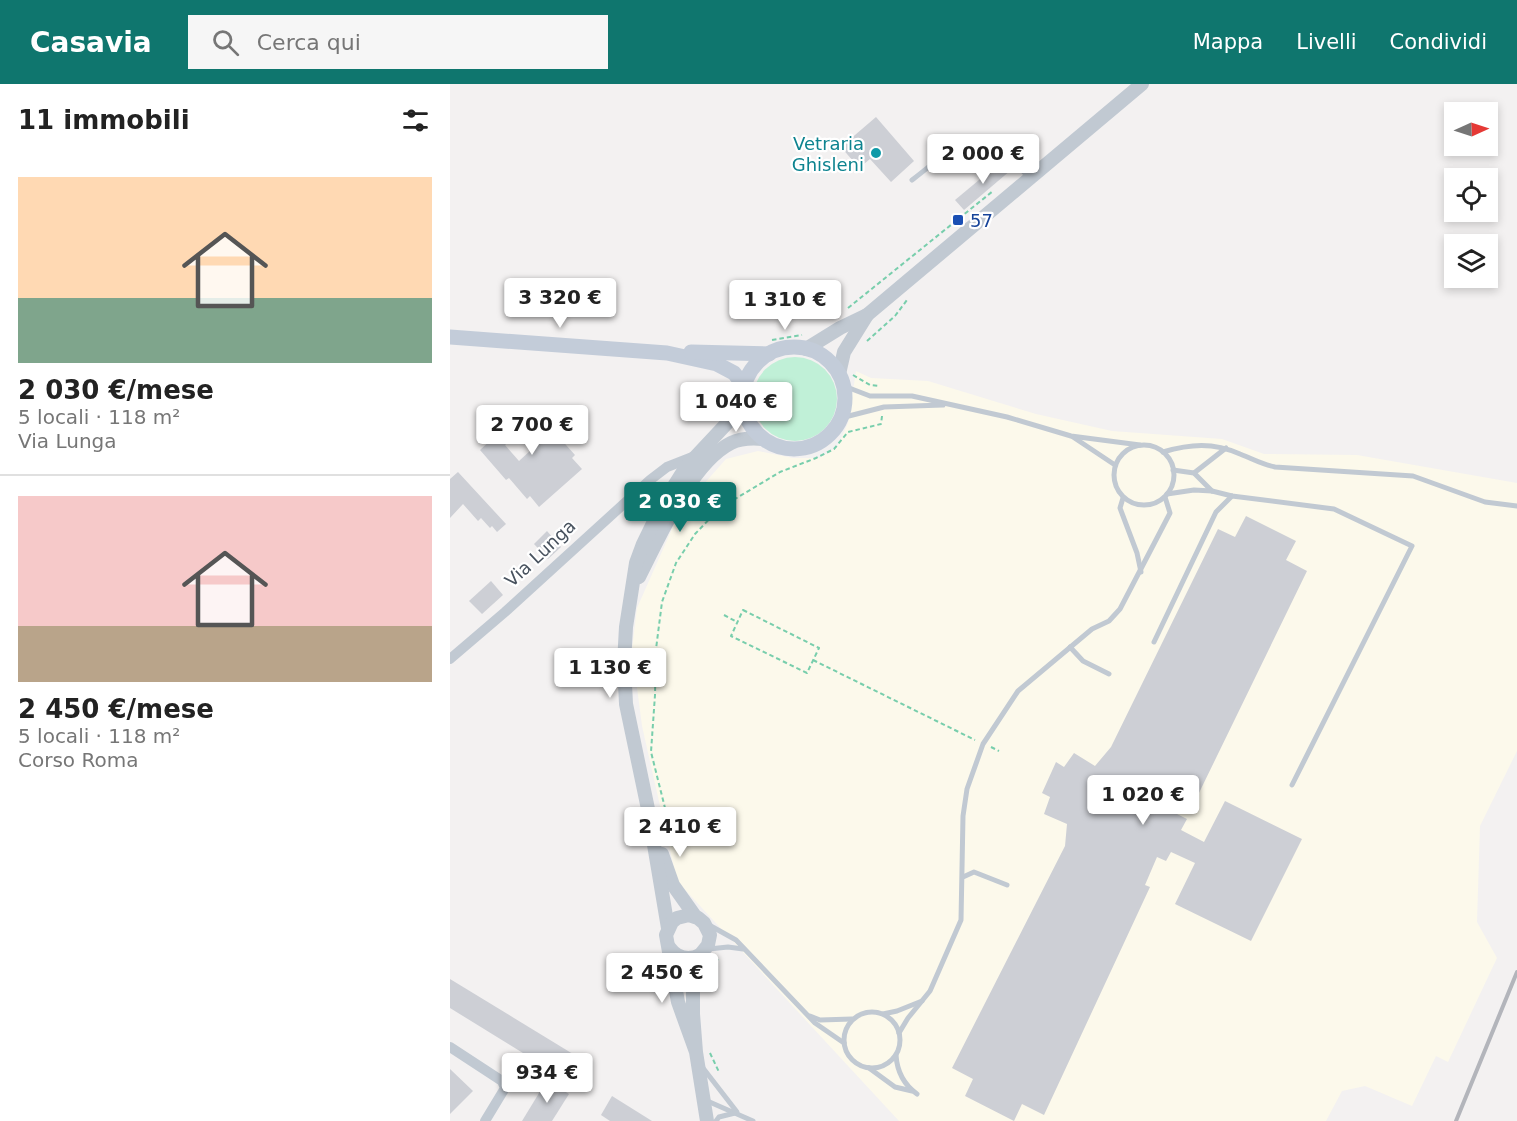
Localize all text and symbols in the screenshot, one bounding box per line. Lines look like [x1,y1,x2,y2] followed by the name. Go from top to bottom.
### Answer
[188,15,608,69] search box
[30,26,152,59] text: Casavia
[209,26,242,59] icon: search
[257,30,361,55] text: Cerca qui
[1193,30,1263,54] text: Mappa
[1296,30,1357,54] text: Livelli
[1390,30,1487,54] text: Condividi
[1444,102,1498,156] north arrow
[1444,102,1498,288] map controls
[399,104,432,137] icon: filters
[18,105,190,135] text: 11 immobili
[792,133,864,175] place label: Vetraria Ghisleni
[928,134,1038,185] pin: 2 000 €
[941,141,1025,165] text: 2 000 €
[869,146,883,160] marker: Vetraria Ghisleni
[1444,168,1498,222] button: locate
[970,210,993,231] place label: 57
[951,213,965,227] marker: 57
[171,216,279,324] icon: home
[1444,234,1498,288] button: layers
[505,278,615,329] pin: 3 320 €
[730,280,840,331] pin: 1 310 €
[518,285,602,309] text: 3 320 €
[743,287,827,311] text: 1 310 €
[18,375,214,405] text: 2 030 €/mese
[681,382,791,433] pin: 1 040 €
[694,389,778,413] text: 1 040 €
[18,405,180,429] text: 5 locali · 118 m²
[477,405,587,456] pin: 2 700 €
[490,412,574,436] text: 2 700 €
[18,429,117,453] text: Via Lunga
[625,482,735,533] pin: 2 030 €
[638,489,722,513] text: 2 030 €
[500,515,580,591] street label: Via Lunga
[171,535,279,643] icon: home
[555,648,665,699] pin: 1 130 €
[568,655,652,679] text: 1 130 €
[18,694,214,724] text: 2 450 €/mese
[18,724,180,748] text: 5 locali · 118 m²
[18,748,138,772] text: Corso Roma
[1088,775,1198,826] pin: 1 020 €
[1101,782,1185,806] text: 1 020 €
[625,807,735,858] pin: 2 410 €
[638,814,722,838] text: 2 410 €
[607,953,717,1004] pin: 2 450 €
[620,960,704,984] text: 2 450 €
[505,1053,589,1104] pin: 934 €
[516,1060,578,1084] text: 934 €

